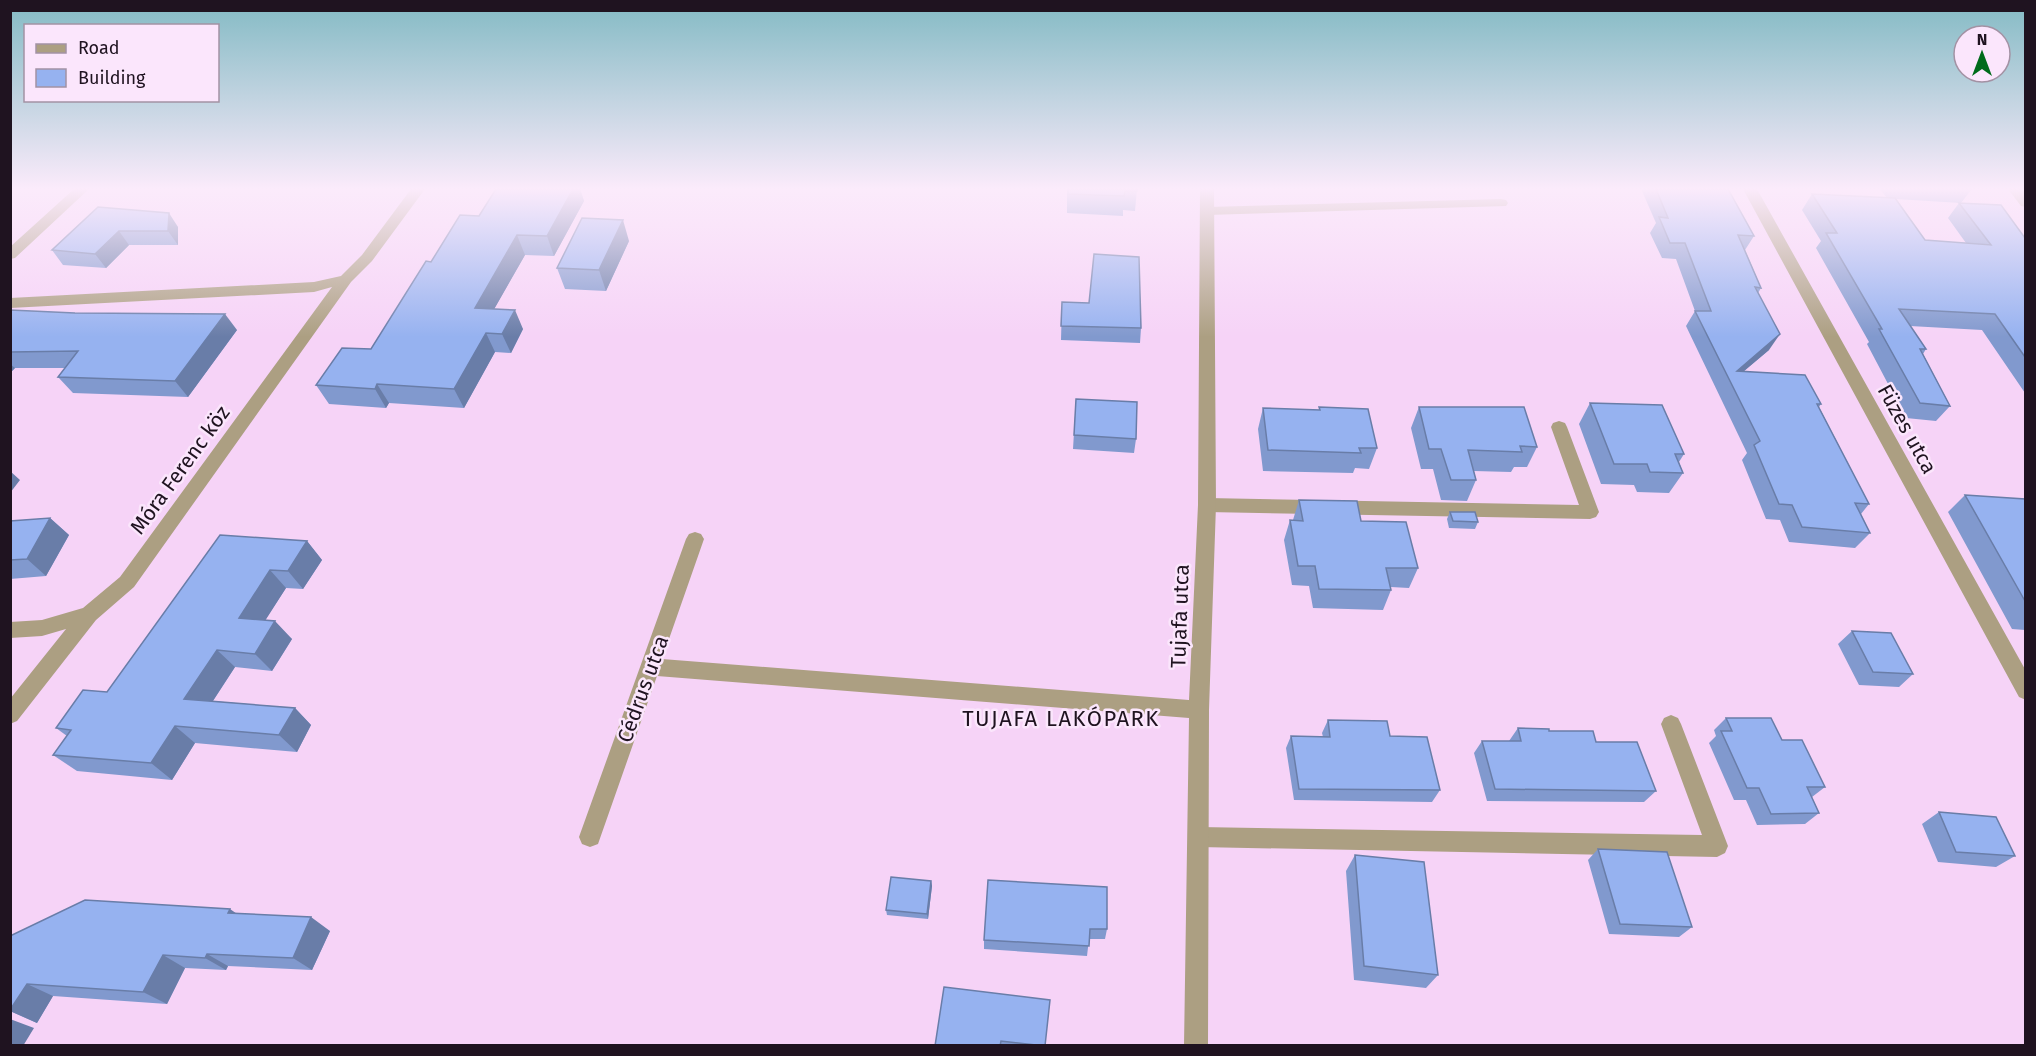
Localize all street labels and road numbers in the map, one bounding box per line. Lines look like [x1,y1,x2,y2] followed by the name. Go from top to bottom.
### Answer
[1872,380,1942,478] street label: Füzes utca
[125,401,235,539] street label: Móra Ferenc köz
[1165,564,1195,668] street label: Tujafa utca
[612,632,674,746] street label: Cédrus utca

